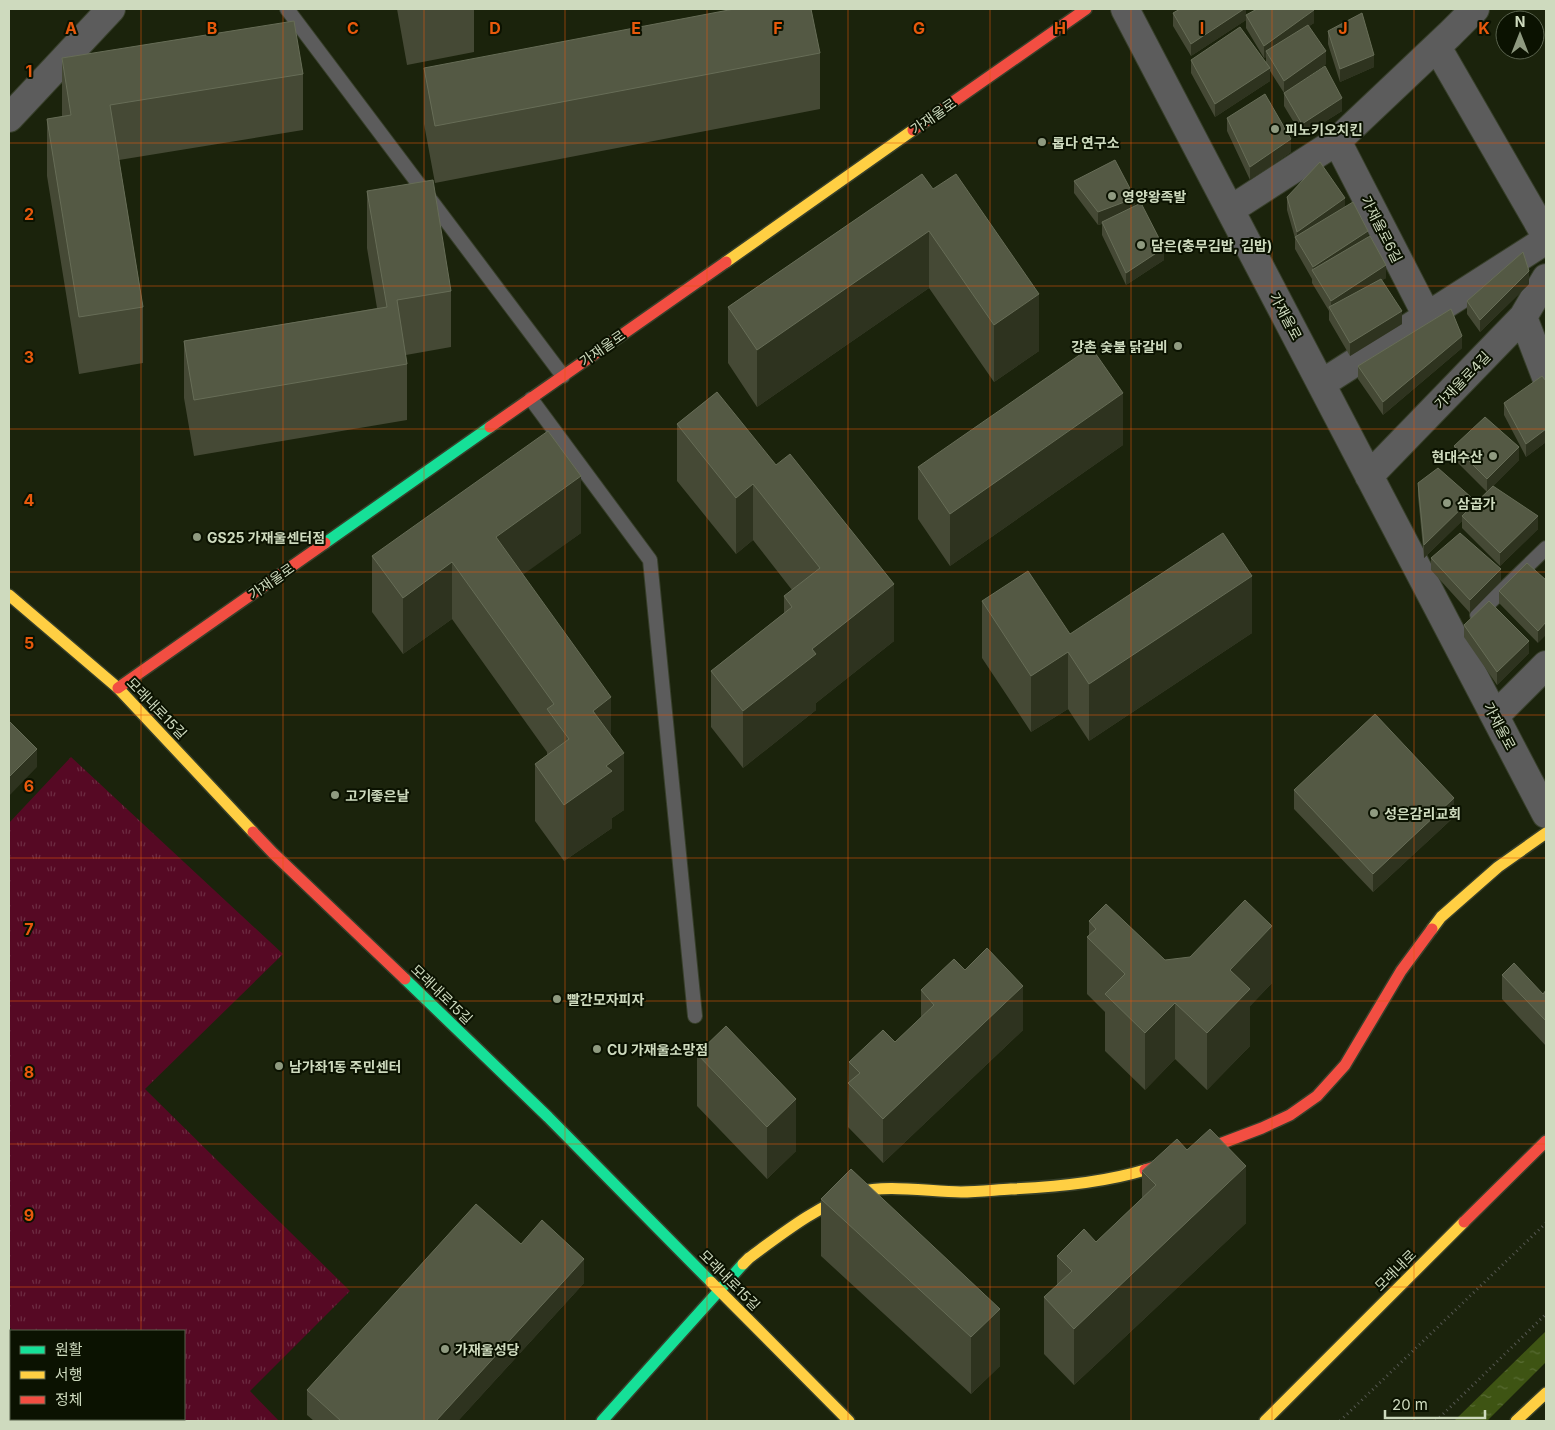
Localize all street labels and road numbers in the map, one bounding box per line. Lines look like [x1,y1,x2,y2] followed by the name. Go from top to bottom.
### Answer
[907,94,959,138] street label: 가재울로
[1358,193,1406,265] street label: 가재울로6길
[1266,289,1306,343] street label: 가재울로
[576,326,628,370] street label: 가재울로
[1430,348,1494,412] street label: 가재울로4길
[245,559,297,603] street label: 가재울로
[124,674,190,742] street label: 모래내로15길
[1480,699,1520,753] street label: 가재울로
[408,961,476,1027] street label: 모래내로15길
[696,1246,764,1314] street label: 모래내로15길
[1371,1246,1419,1294] street label: 모래내로

